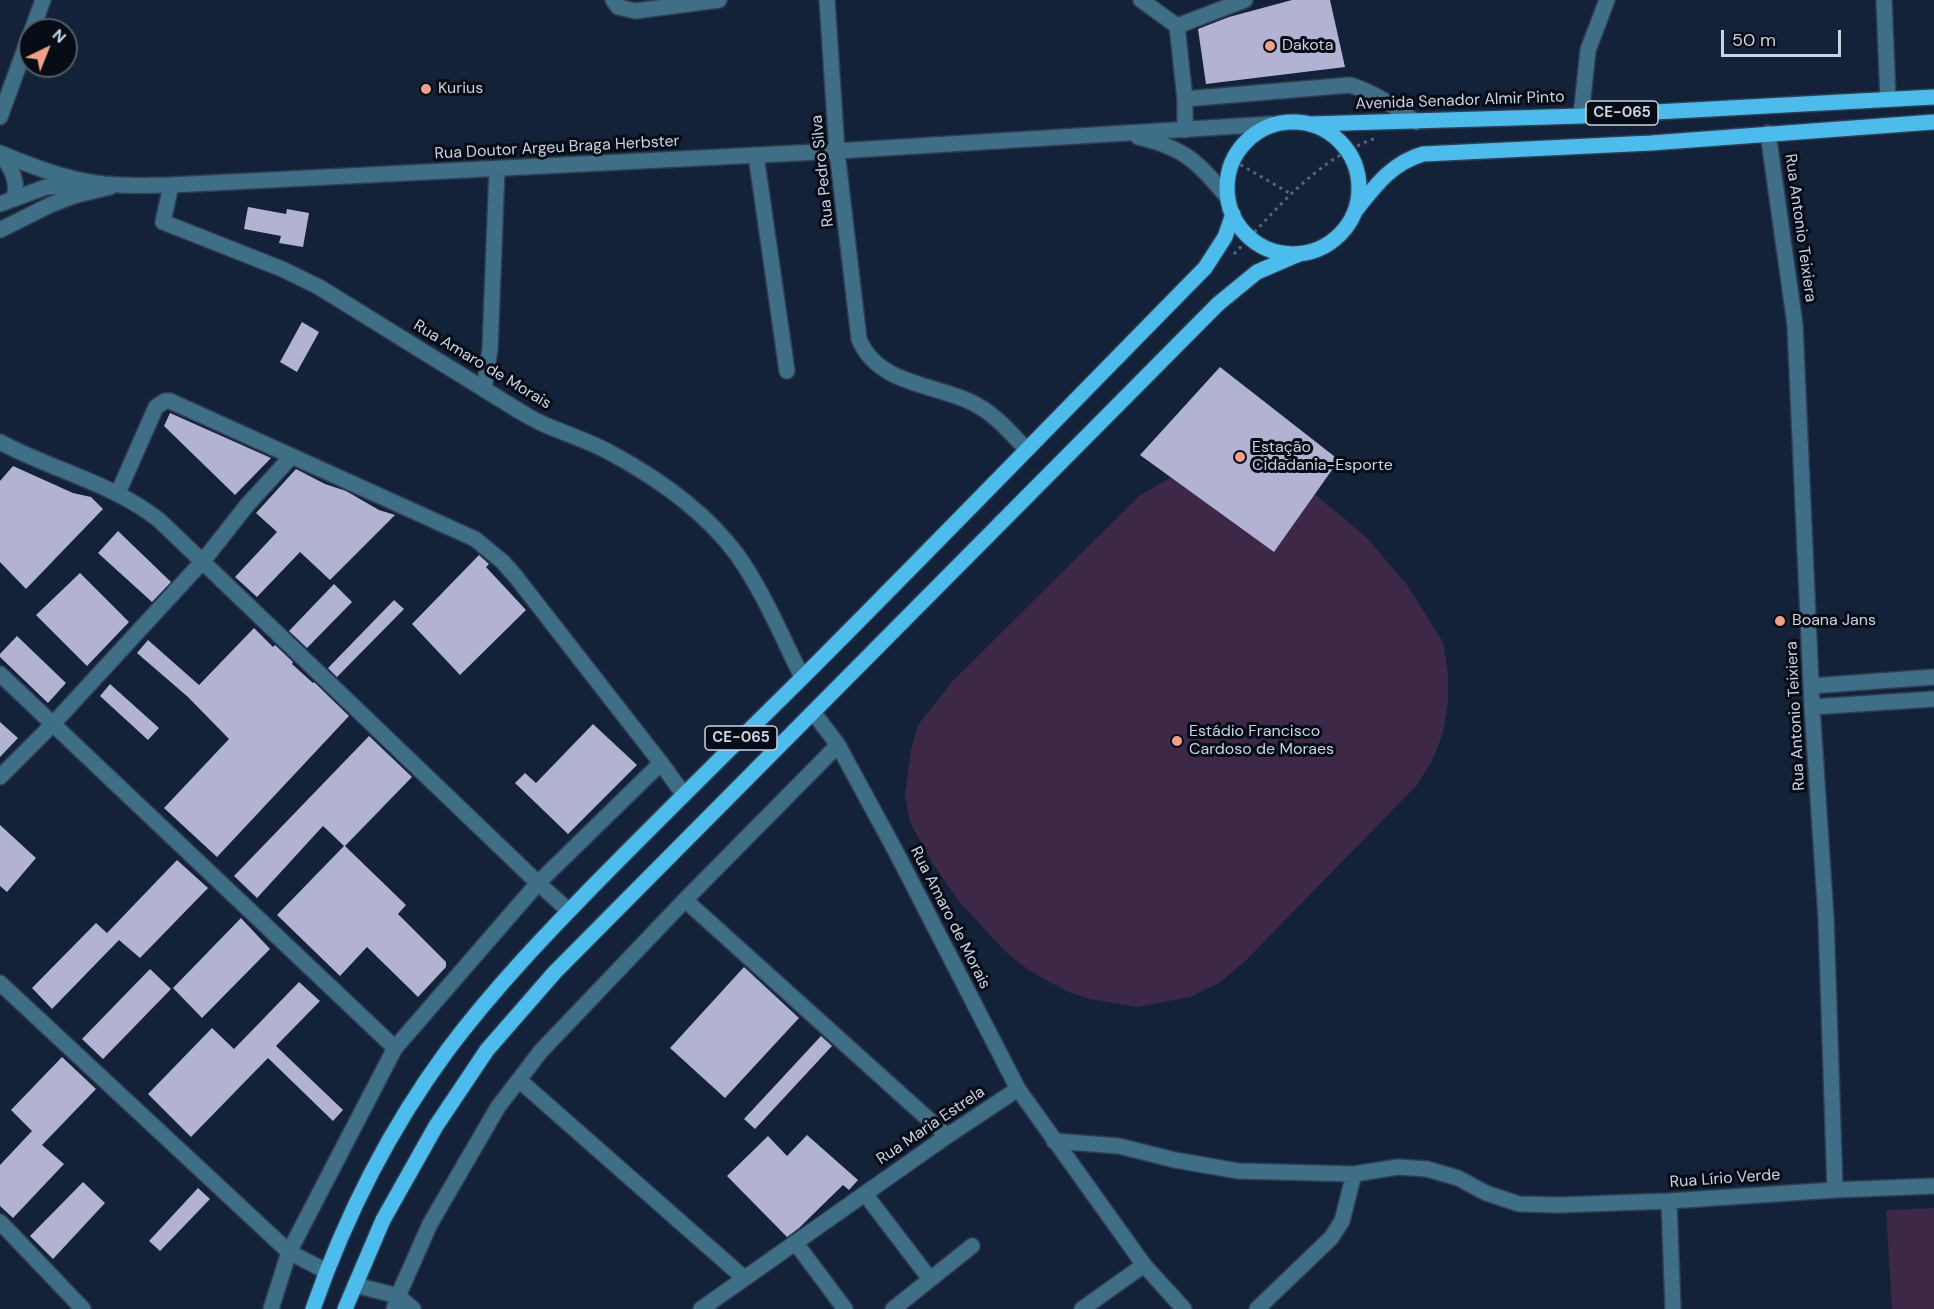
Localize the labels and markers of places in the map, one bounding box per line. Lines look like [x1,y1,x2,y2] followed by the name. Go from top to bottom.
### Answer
[1282,36,1333,56] place label: Dakota
[1263,39,1277,53] marker: Dakota
[438,79,483,99] place label: Kurius
[419,82,433,96] marker: Kurius
[1252,438,1393,476] place label: Estação Cidadania-Esporte
[1233,450,1247,464] marker: Estação Cidadania-Esporte
[1792,611,1876,631] place label: Boana Jans
[1773,614,1787,628] marker: Boana Jans
[1189,722,1334,760] place label: Estádio Francisco Cardoso de Moraes
[1170,734,1184,748] marker: Estádio Francisco Cardoso de Moraes

